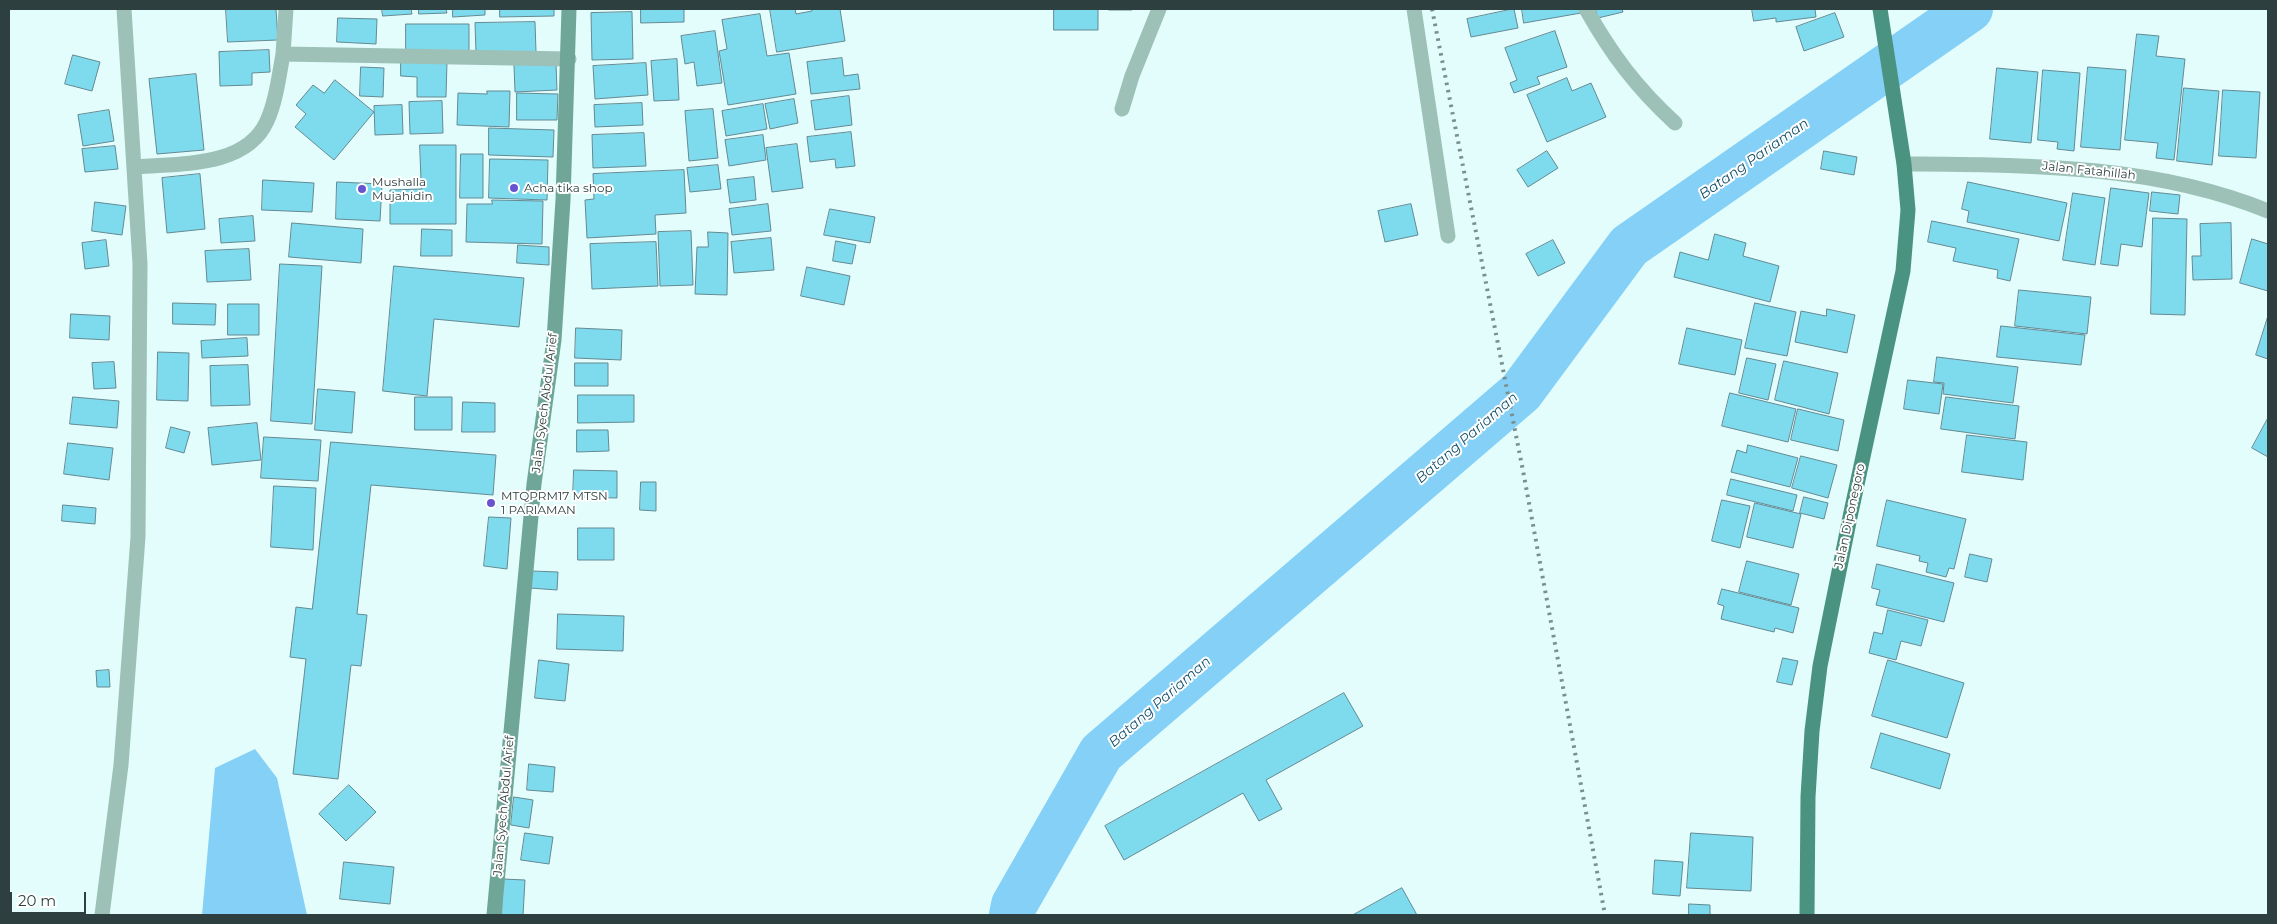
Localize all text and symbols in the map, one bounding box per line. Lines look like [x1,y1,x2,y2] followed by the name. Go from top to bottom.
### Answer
[1696,115,1812,203] water label: Batang Pariaman
[2042,159,2136,183] street label: Jalan Fatahillah
[372,175,433,203] place label: Mushalla Mujahidin
[524,181,613,195] place label: Acha tika shop
[508,182,520,194] marker: Acha tika shop
[356,183,368,195] marker: Mushalla Mujahidin
[529,332,561,474] street label: Jalan Syech Abdul Arief
[1413,389,1521,487] water label: Batang Pariaman
[1832,462,1868,570] street label: Jalan Diponegoro
[501,489,608,517] place label: MTQPRM17 MTSN 1 PARIAMAN
[485,497,497,509] marker: MTQPRM17 MTSN 1 PARIAMAN
[1106,653,1214,751] water label: Batang Pariaman
[491,735,517,877] street label: Jalan Syech Abdul Arief
[12,882,89,914] scale bar
[18,891,56,910] text: 20 m

